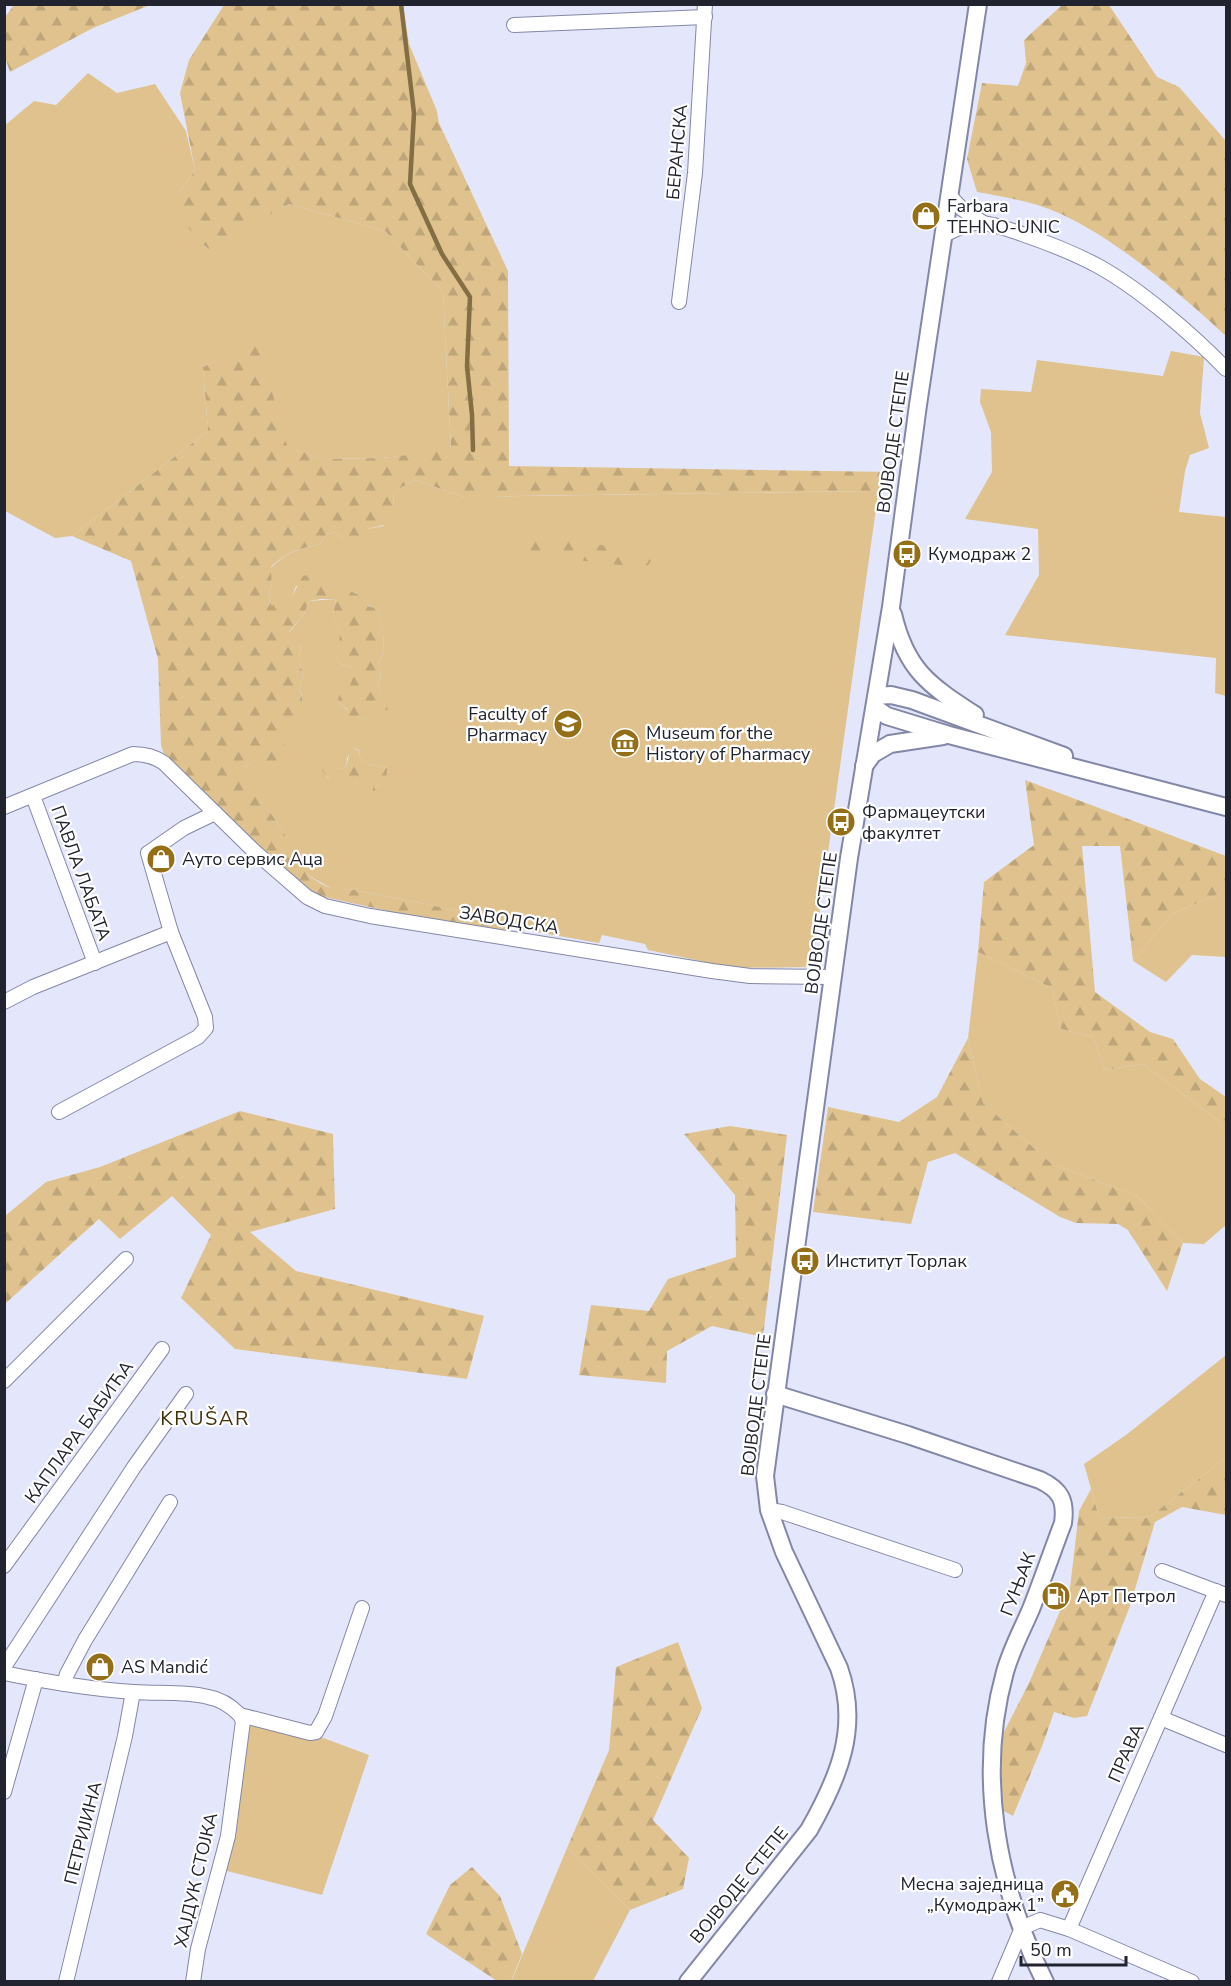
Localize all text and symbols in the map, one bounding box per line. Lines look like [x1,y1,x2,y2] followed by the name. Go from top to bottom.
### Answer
[661,103,693,201] street label: БЕРАНСКА
[947,194,1060,239] place label: Farbara TEHNO-UNIC
[910,200,942,232] shop icon: Farbara TEHNO-UNIC
[871,369,915,515] street label: ВОЈВОДЕ СТЕПЕ
[891,538,923,570] bus stop icon: Кумодраж 2
[928,542,1031,566] place label: Кумодраж 2
[467,702,548,747] place label: Faculty of Pharmacy
[552,708,584,740] school or university icon: Faculty of Pharmacy
[646,721,811,766] place label: Museum for the History of Pharmacy
[609,727,641,759] museum icon: Museum for the History of Pharmacy
[862,800,986,845] place label: Фармацеутски факултет
[45,802,117,944] street label: ПАВЛА ЛАБАТА
[825,806,857,838] bus stop icon: Фармацеутски факултет
[145,843,177,875] shop icon: Ауто сервис Аца
[182,847,323,871] place label: Ауто сервис Аца
[799,850,843,996] street label: ВОЈВОДЕ СТЕПЕ
[457,900,561,940] street label: ЗАВОДСКА
[789,1245,821,1277] bus stop icon: Институт Торлак
[826,1249,967,1273] place label: Институт Торлак
[735,1332,777,1478] street label: ВОЈВОДЕ СТЕПЕ
[19,1356,139,1508] street label: КАПЛАРА БАБИЋА
[160,1405,250,1432] district label: KRUŠAR
[995,1548,1041,1620] street label: ГУЊАК
[1040,1580,1072,1612] fuel station icon: Арт Петрол
[1077,1584,1176,1608] place label: Арт Петрол
[84,1651,116,1683] shop icon: AS Mandić
[121,1655,208,1679] place label: AS Mandić
[1102,1720,1150,1786] street label: ПРАВА
[59,1779,107,1887] street label: ПЕТРИЈИНА
[169,1810,223,1950] street label: ХАЈДУК СТОЈКА
[685,1822,793,1948] street label: ВОЈВОДЕ СТЕПЕ
[900,1872,1044,1917] place label: Месна заједница „Кумодраж 1”
[1049,1878,1081,1910] public building icon: Месна заједница „Кумодраж 1”
[1021,1929,1126,1967] scale bar
[1030,1938,1072,1962] text: 50 m

